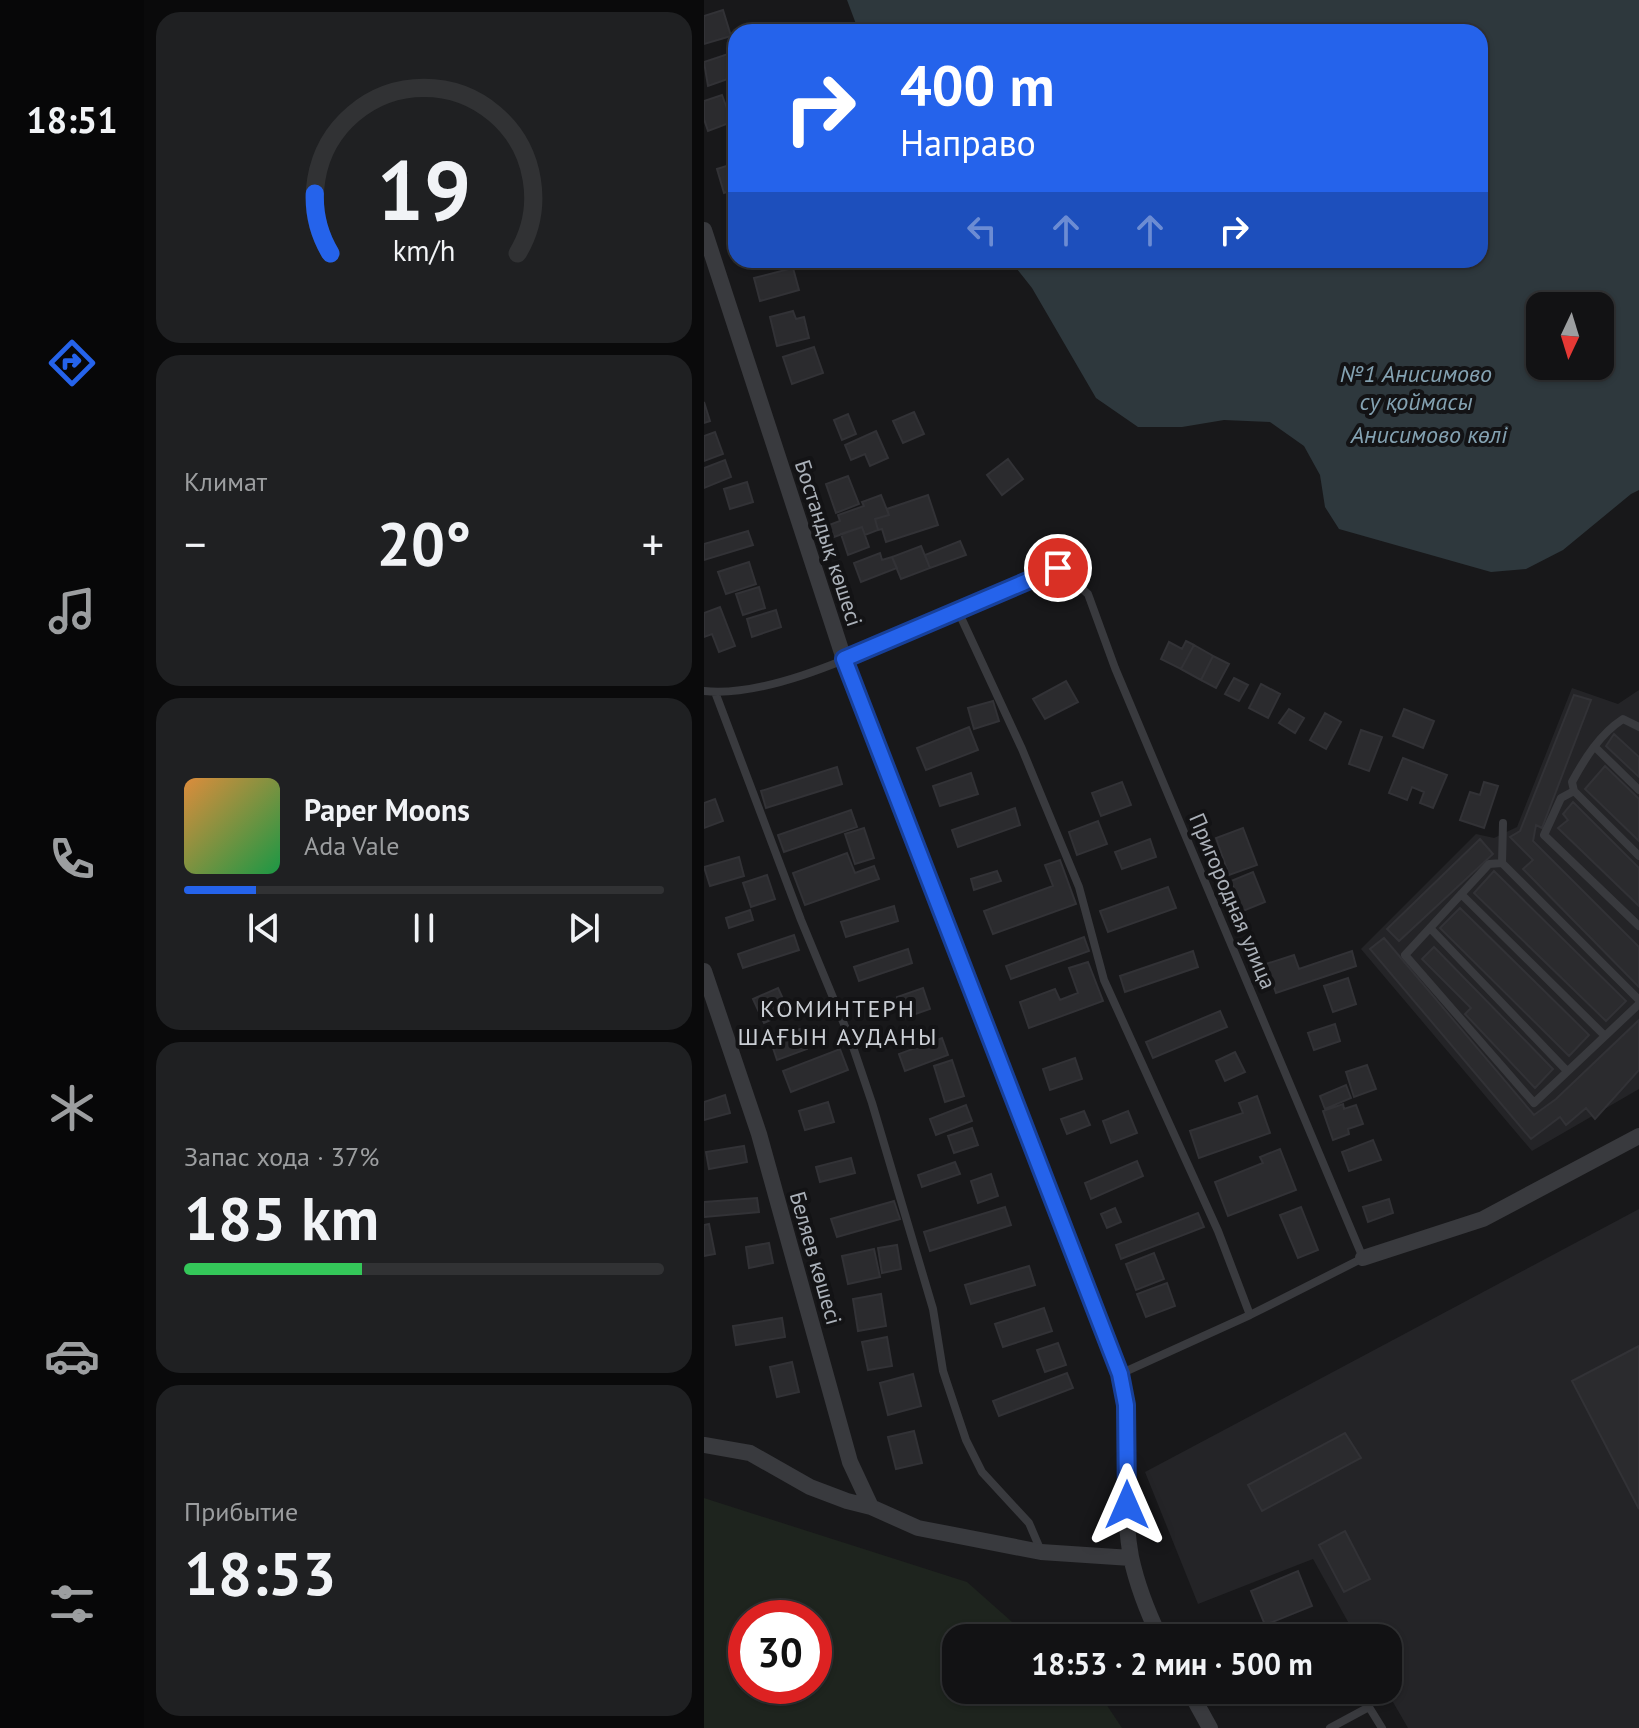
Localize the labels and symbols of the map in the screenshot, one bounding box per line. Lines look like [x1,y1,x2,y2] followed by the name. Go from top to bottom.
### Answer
[1526,292,1614,380] north arrow
[1340,358,1492,417] water label: №1 Анисимово су қоймасы
[1350,419,1508,450] water label: Анисимово көлі
[789,456,869,630] street label: Бостандық көшесі
[1024,534,1092,602] pin
[1183,809,1283,993] street label: Пригородная улица
[738,993,938,1052] district label: КОМИНТЕРН ШАҒЫН АУДАНЫ
[784,1188,848,1328] street label: Беляев көшесі
[1085,1463,1169,1547] position arrow
[728,1600,832,1704] speed limit sign: 30

